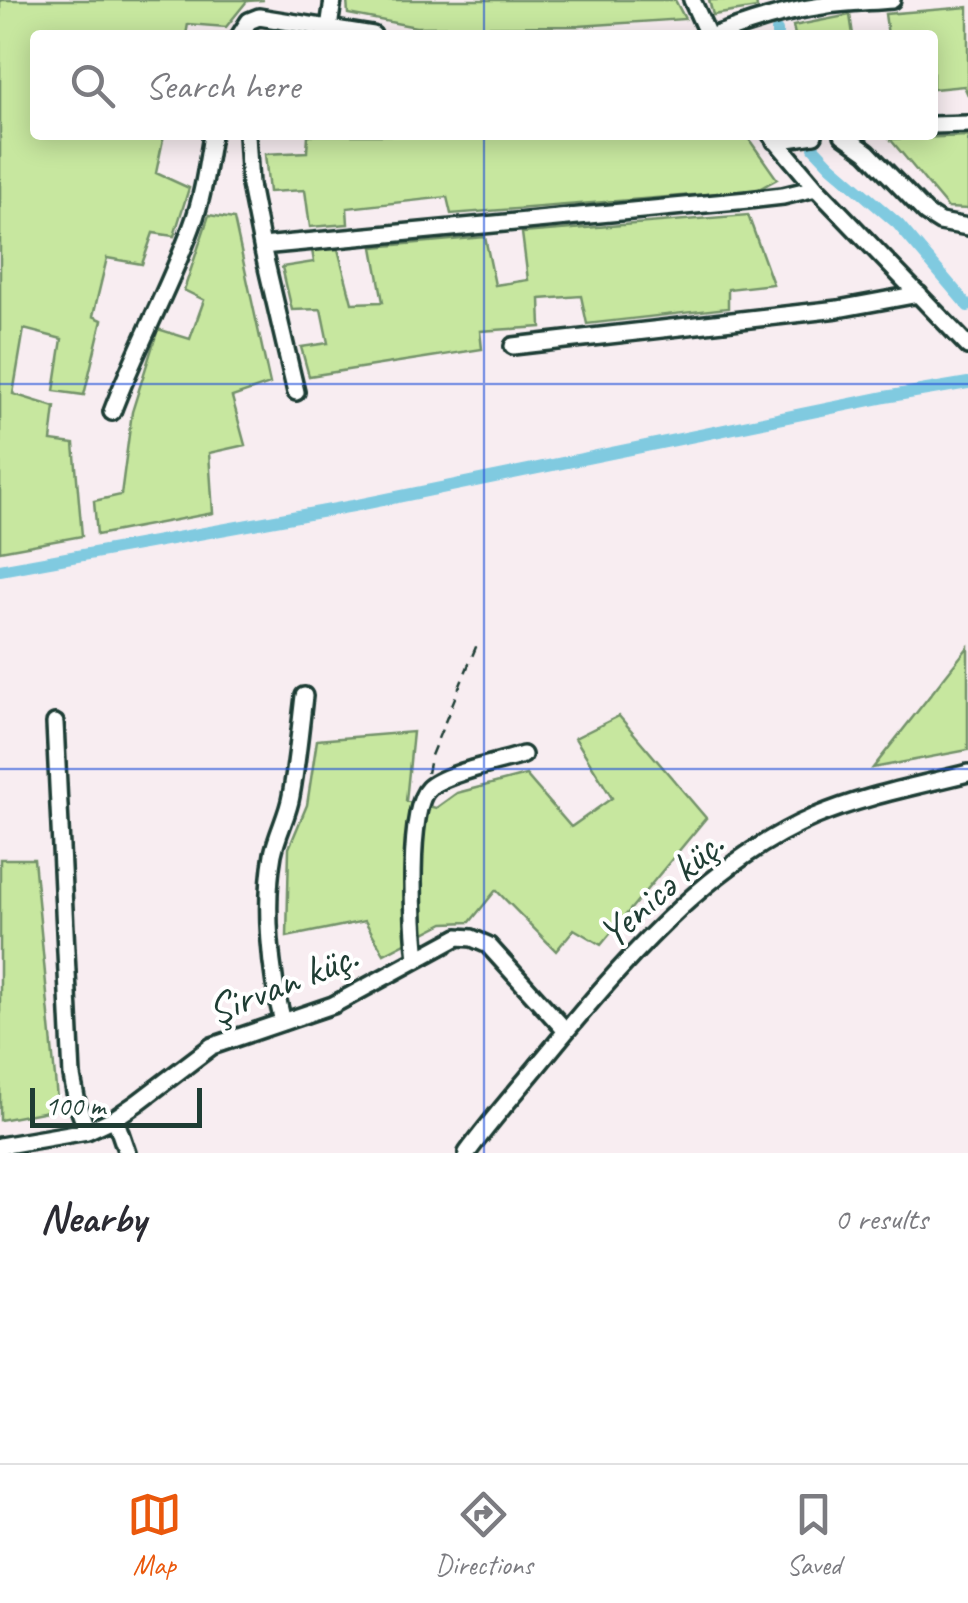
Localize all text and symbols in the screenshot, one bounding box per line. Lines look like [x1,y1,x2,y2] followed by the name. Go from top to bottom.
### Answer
[30,30,938,140] search box
[65,58,120,113] icon: search
[145,62,300,109] text: Search here
[587,818,736,960] street label: Yenicə küç.
[200,929,366,1037] street label: Şirvan küç.
[30,1083,202,1128] scale bar
[45,1088,105,1123] text: 100 m
[40,1192,146,1245] text: Nearby
[834,1198,928,1239] text: 0 results
[127,1487,182,1582] tab: Map
[435,1487,533,1582] tab: Directions
[786,1487,841,1582] tab: Saved

